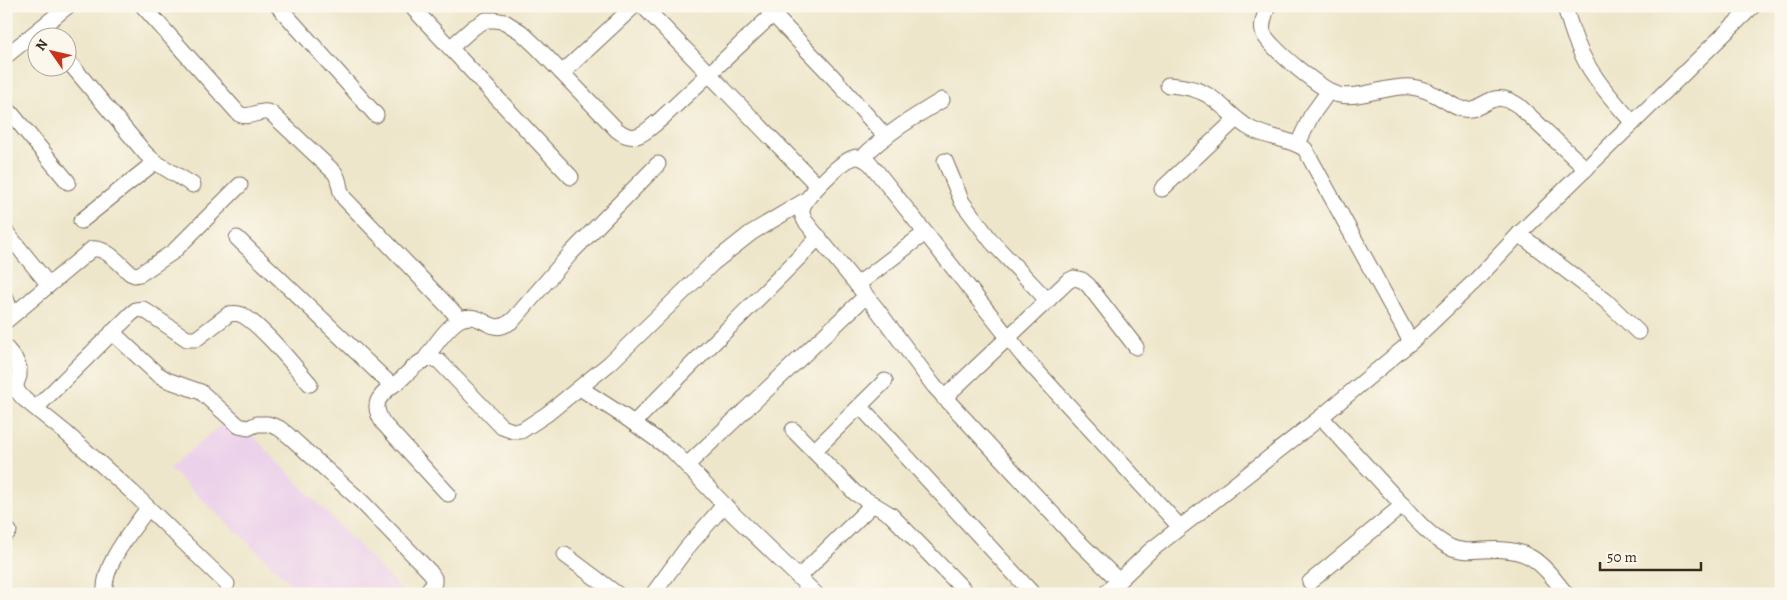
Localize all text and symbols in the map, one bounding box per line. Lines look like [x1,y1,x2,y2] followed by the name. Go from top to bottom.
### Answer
[28,28,78,78] north arrow
[31,35,52,55] text: N
[1600,540,1701,572] scale bar
[1607,547,1637,567] text: 50 m

